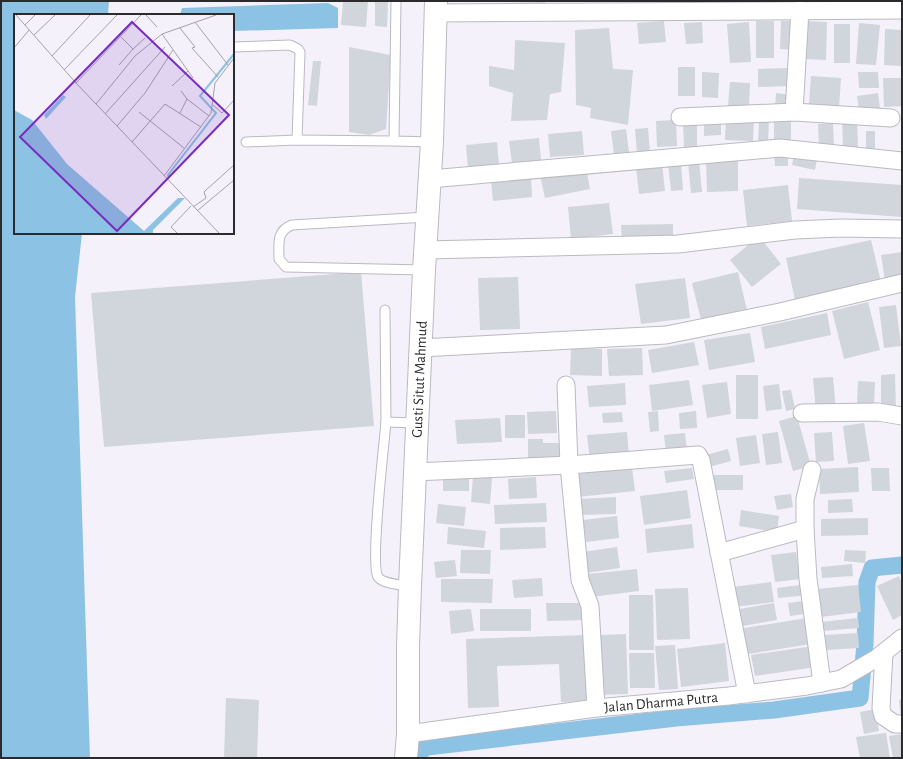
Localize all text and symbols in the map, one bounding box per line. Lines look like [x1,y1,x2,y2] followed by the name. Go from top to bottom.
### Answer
[14,14,234,234] inset map
[409,320,429,438] street label: Gusti Situt Mahmud
[603,690,719,715] street label: Jalan Dharma Putra

